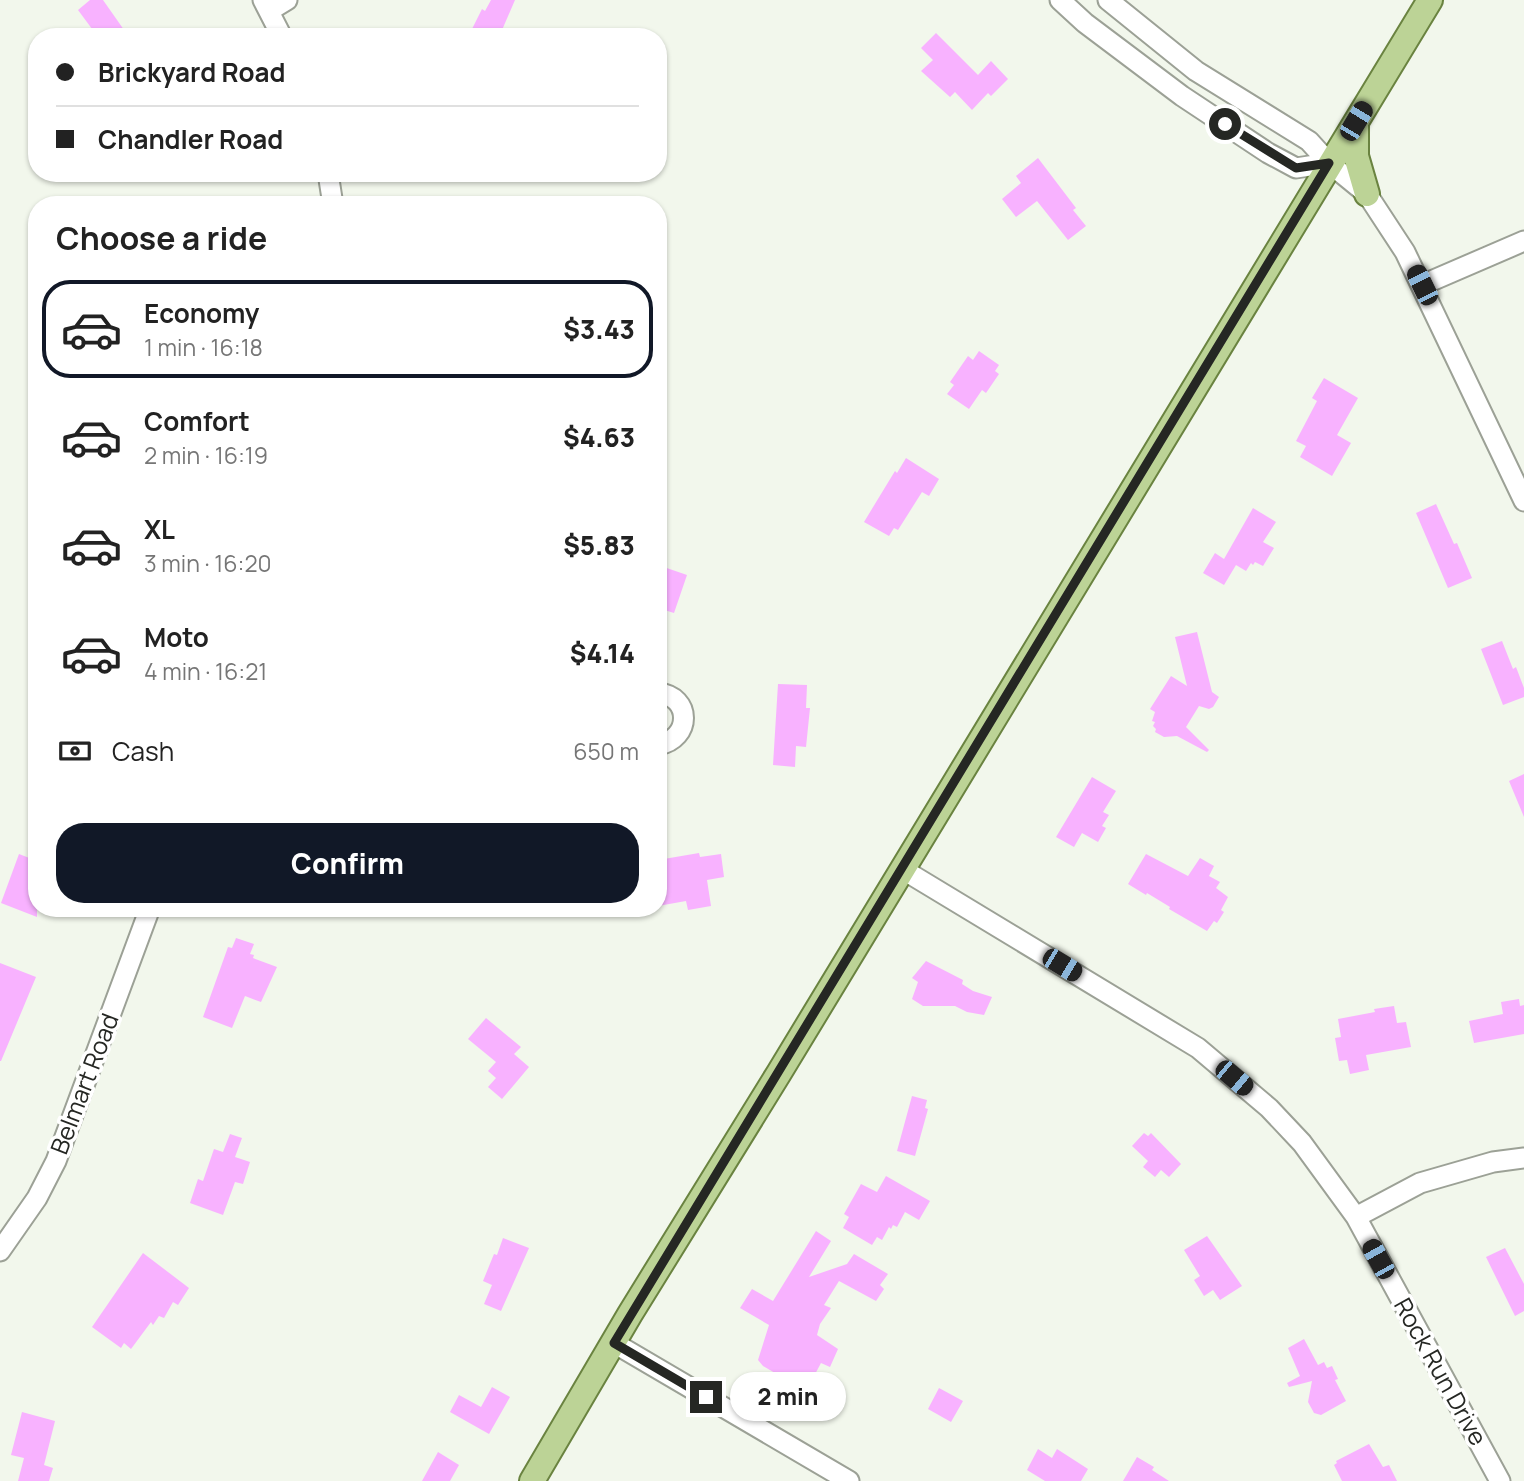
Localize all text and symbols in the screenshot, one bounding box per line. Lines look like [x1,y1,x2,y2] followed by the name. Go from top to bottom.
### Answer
[98,54,286,90] text: Brickyard Road
[1337,98,1376,144] car
[1209,108,1241,140] route start
[98,121,283,157] text: Chandler Road
[56,216,267,260] text: Choose a ride
[1404,262,1441,308] car
[144,295,259,331] text: Economy
[60,298,123,361] icon: car
[563,311,635,347] text: $3.43
[144,331,263,363] text: 1 min · 16:18
[144,403,250,439] text: Comfort
[60,406,123,469] icon: car
[563,419,635,455] text: $4.63
[144,439,268,471] text: 2 min · 16:19
[144,511,175,547] text: XL
[60,514,123,577] icon: car
[563,527,635,563] text: $5.83
[144,547,272,579] text: 3 min · 16:20
[144,619,209,655] text: Moto
[60,622,123,685] icon: car
[570,635,635,671] text: $4.14
[144,655,267,687] text: 4 min · 16:21
[56,732,94,770] icon: cash
[112,733,174,769] text: Cash
[573,735,639,767] text: 650 m
[56,823,639,903] button: Confirm
[1039,945,1086,985] car
[42,1008,126,1158] street label: Belmart Road
[1212,1056,1257,1100] car
[1359,1236,1398,1282] car
[1387,1292,1495,1451] street label: Rock Run Drive
[730,1372,846,1422] callout: 2 min
[758,1380,819,1412] text: 2 min
[690,1381,722,1413] route end

